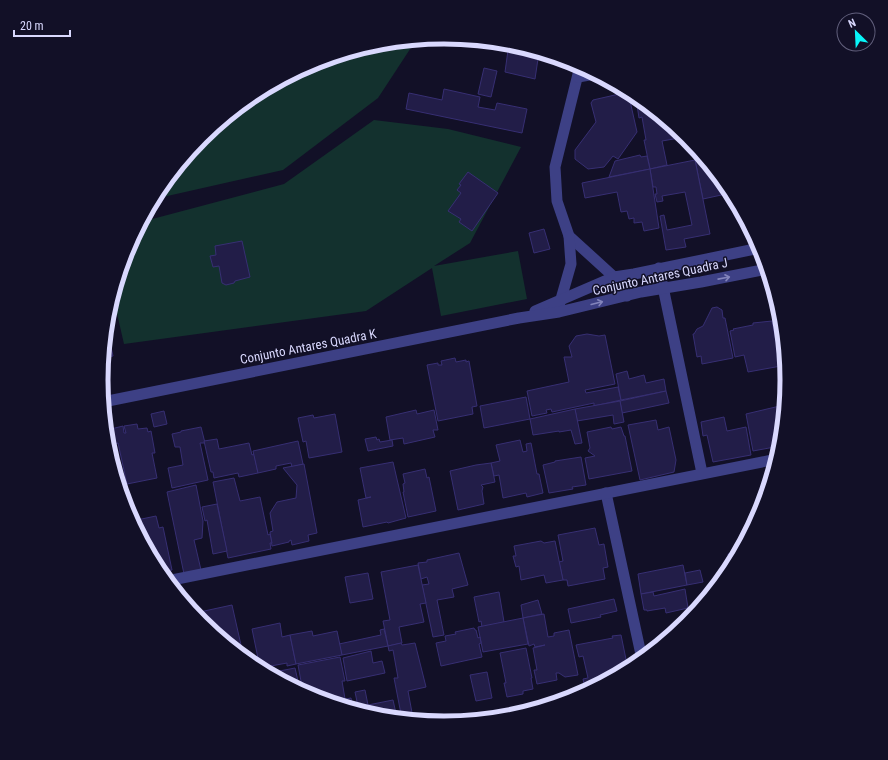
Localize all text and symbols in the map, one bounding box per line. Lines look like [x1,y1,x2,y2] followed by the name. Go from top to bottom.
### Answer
[14,12,70,38] scale bar
[836,12,876,52] north arrow
[846,16,858,31] text: N
[20,19,44,33] text: 20 m
[591,255,729,298] street label: Conjunto Antares Quadra J
[717,273,730,281] one-way arrow
[590,299,603,306] one-way arrow
[239,326,378,367] street label: Conjunto Antares Quadra K

